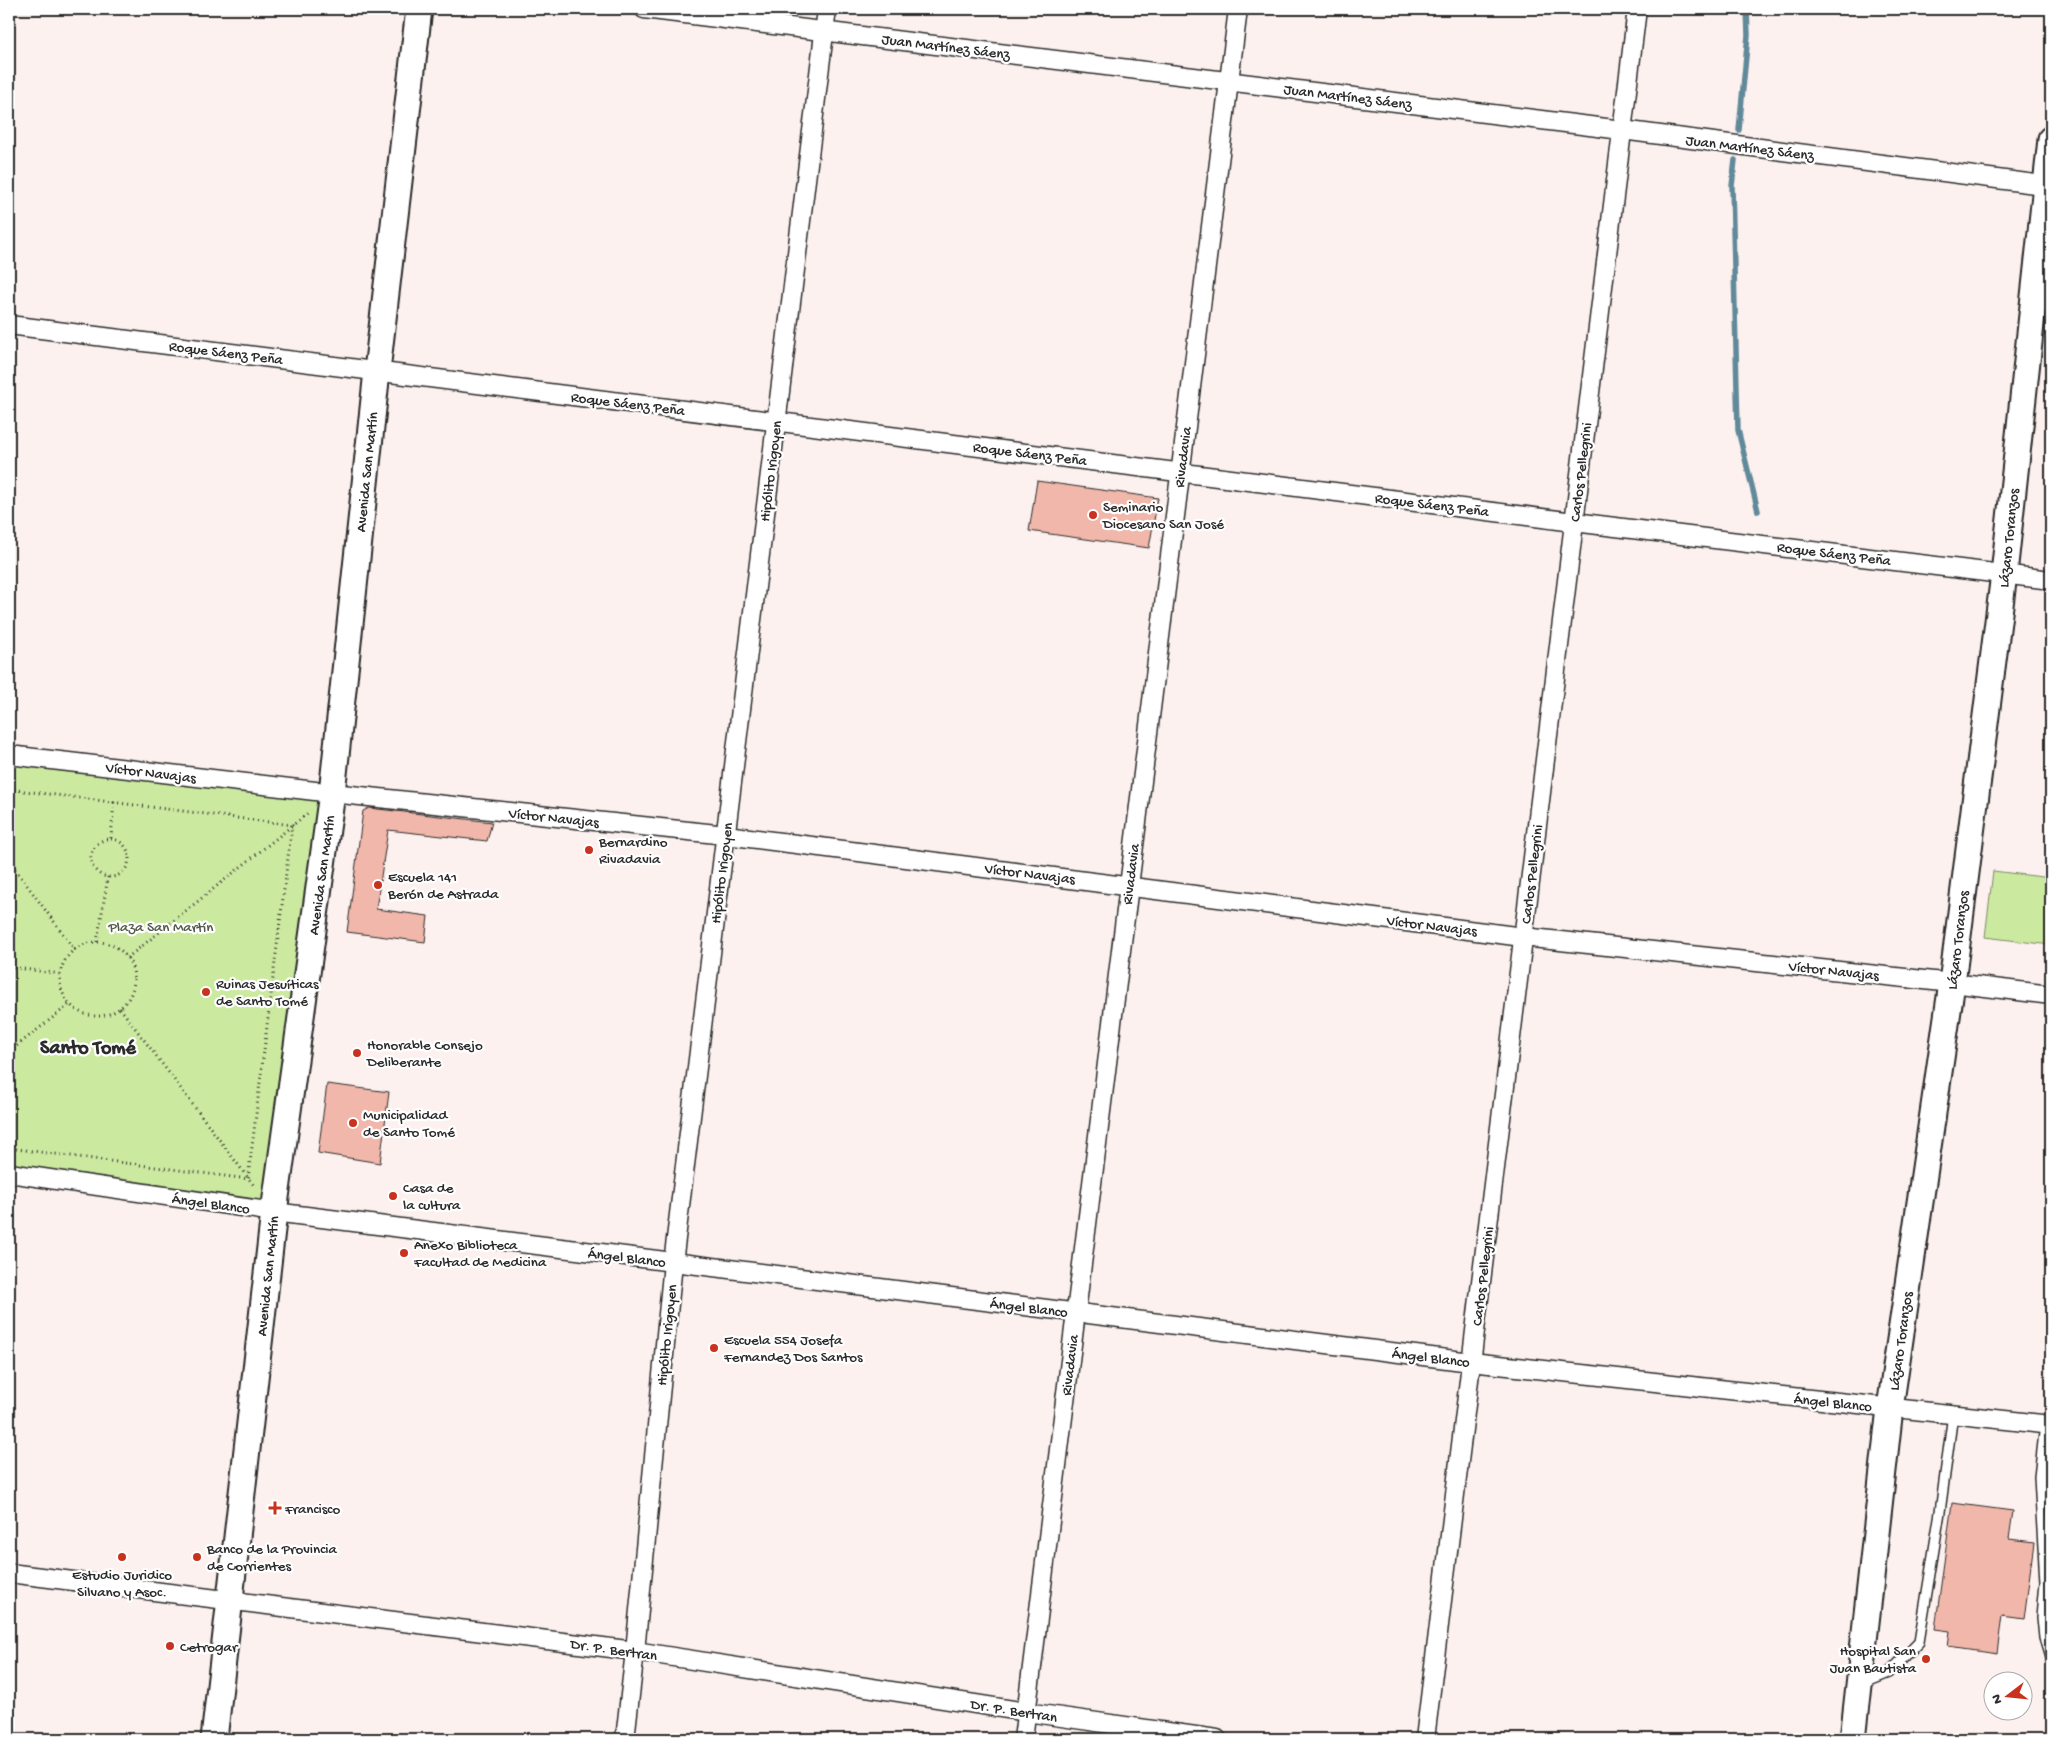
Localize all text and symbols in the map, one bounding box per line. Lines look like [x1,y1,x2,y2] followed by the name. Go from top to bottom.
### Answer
[881,31,1011,65] street label: Juan Martínez Sáenz
[1283,81,1413,115] street label: Juan Martínez Sáenz
[1685,132,1815,166] street label: Juan Martínez Sáenz
[168,338,284,370] street label: Roque Sáenz Peña
[570,389,686,421] street label: Roque Sáenz Peña
[353,411,383,533] street label: Avenida San Martín
[757,420,787,523] street label: Hipólito Irigoyen
[1567,422,1597,523] street label: Carlos Pellegrini
[1171,425,1197,489] street label: Rivadavia
[972,439,1088,471] street label: Roque Sáenz Peña
[1996,487,2024,589] street label: Lázaro Toranzos
[1374,490,1490,522] street label: Roque Sáenz Peña
[1102,499,1224,534] place label: Seminario Diocesano San José
[1087,509,1099,521] marker: Seminario Diocesano San José
[1776,539,1892,571] street label: Roque Sáenz Peña
[104,759,197,789] street label: Víctor Navajas
[507,805,600,833] street label: Víctor Navajas
[306,814,340,936] street label: Avenida San Martín
[708,822,738,925] street label: Hipólito Irigoyen
[1518,824,1548,925] street label: Carlos Pellegrini
[598,834,668,869] place label: Bernardino Rivadavia
[1119,842,1145,906] street label: Rivadavia
[583,844,595,856] marker: Bernardino Rivadavia
[983,860,1076,890] street label: Víctor Navajas
[387,869,499,904] place label: Escuela 141 Berón de Astrada
[372,879,384,891] marker: Escuela 141 Berón de Astrada
[1944,889,1974,991] street label: Lázaro Toranzos
[1385,912,1478,942] street label: Víctor Navajas
[108,919,213,937] park label: Plaza San Martín
[1787,958,1880,986] street label: Víctor Navajas
[216,976,319,1011] place label: Ruinas Jesuíticas de Santo Tomé
[200,986,212,998] marker: Ruinas Jesuíticas de Santo Tomé
[366,1037,483,1072] place label: Honorable Consejo Deliberante
[40,1038,137,1061] district label: Santo Tomé
[351,1047,363,1059] marker: Honorable Consejo Deliberante
[363,1107,455,1142] place label: Municipalidad de Santo Tomé
[347,1117,359,1129] marker: Municipalidad de Santo Tomé
[403,1180,461,1215] place label: Casa de la cultura
[387,1190,399,1202] marker: Casa de la cultura
[171,1191,251,1219] street label: Ángel Blanco
[254,1215,284,1337] street label: Avenida San Martín
[1469,1226,1499,1327] street label: Carlos Pellegrini
[413,1237,547,1272] place label: Anexo Biblioteca Facultad de Medicina
[587,1245,667,1273] street label: Ángel Blanco
[398,1247,410,1259] marker: Anexo Biblioteca Facultad de Medicina
[654,1284,682,1387] street label: Hipólito Irigoyen
[1886,1290,1918,1392] street label: Lázaro Toranzos
[989,1295,1069,1323] street label: Ángel Blanco
[723,1332,863,1367] place label: Escuela 554 Josefa Fernandez Dos Santos
[1058,1333,1084,1397] street label: Rivadavia
[708,1342,720,1354] marker: Escuela 554 Josefa Fernandez Dos Santos
[1391,1345,1471,1373] street label: Ángel Blanco
[1793,1391,1873,1417] street label: Ángel Blanco
[284,1501,340,1519] place label: Francisco
[269,1502,281,1514] marker: Francisco
[206,1541,338,1576] place label: Banco de la Provincia de Corrientes
[116,1551,128,1563] marker: Estudio Juridico Silvano y Asoc.
[191,1551,203,1563] marker: Banco de la Provincia de Corrientes
[72,1567,172,1602] place label: Estudio Juridico Silvano y Asoc.
[568,1636,658,1666] street label: Dr. P. Bertran
[180,1639,239,1657] place label: Cetrogar
[164,1640,176,1652] marker: Cetrogar
[1830,1643,1917,1678] place label: Hospital San Juan Bautista
[1920,1653,1932,1665] marker: Hospital San Juan Bautista
[1982,1670,2032,1720] north arrow
[1988,1692,2007,1706] text: N
[968,1696,1058,1728] street label: Dr. P. Bertran

